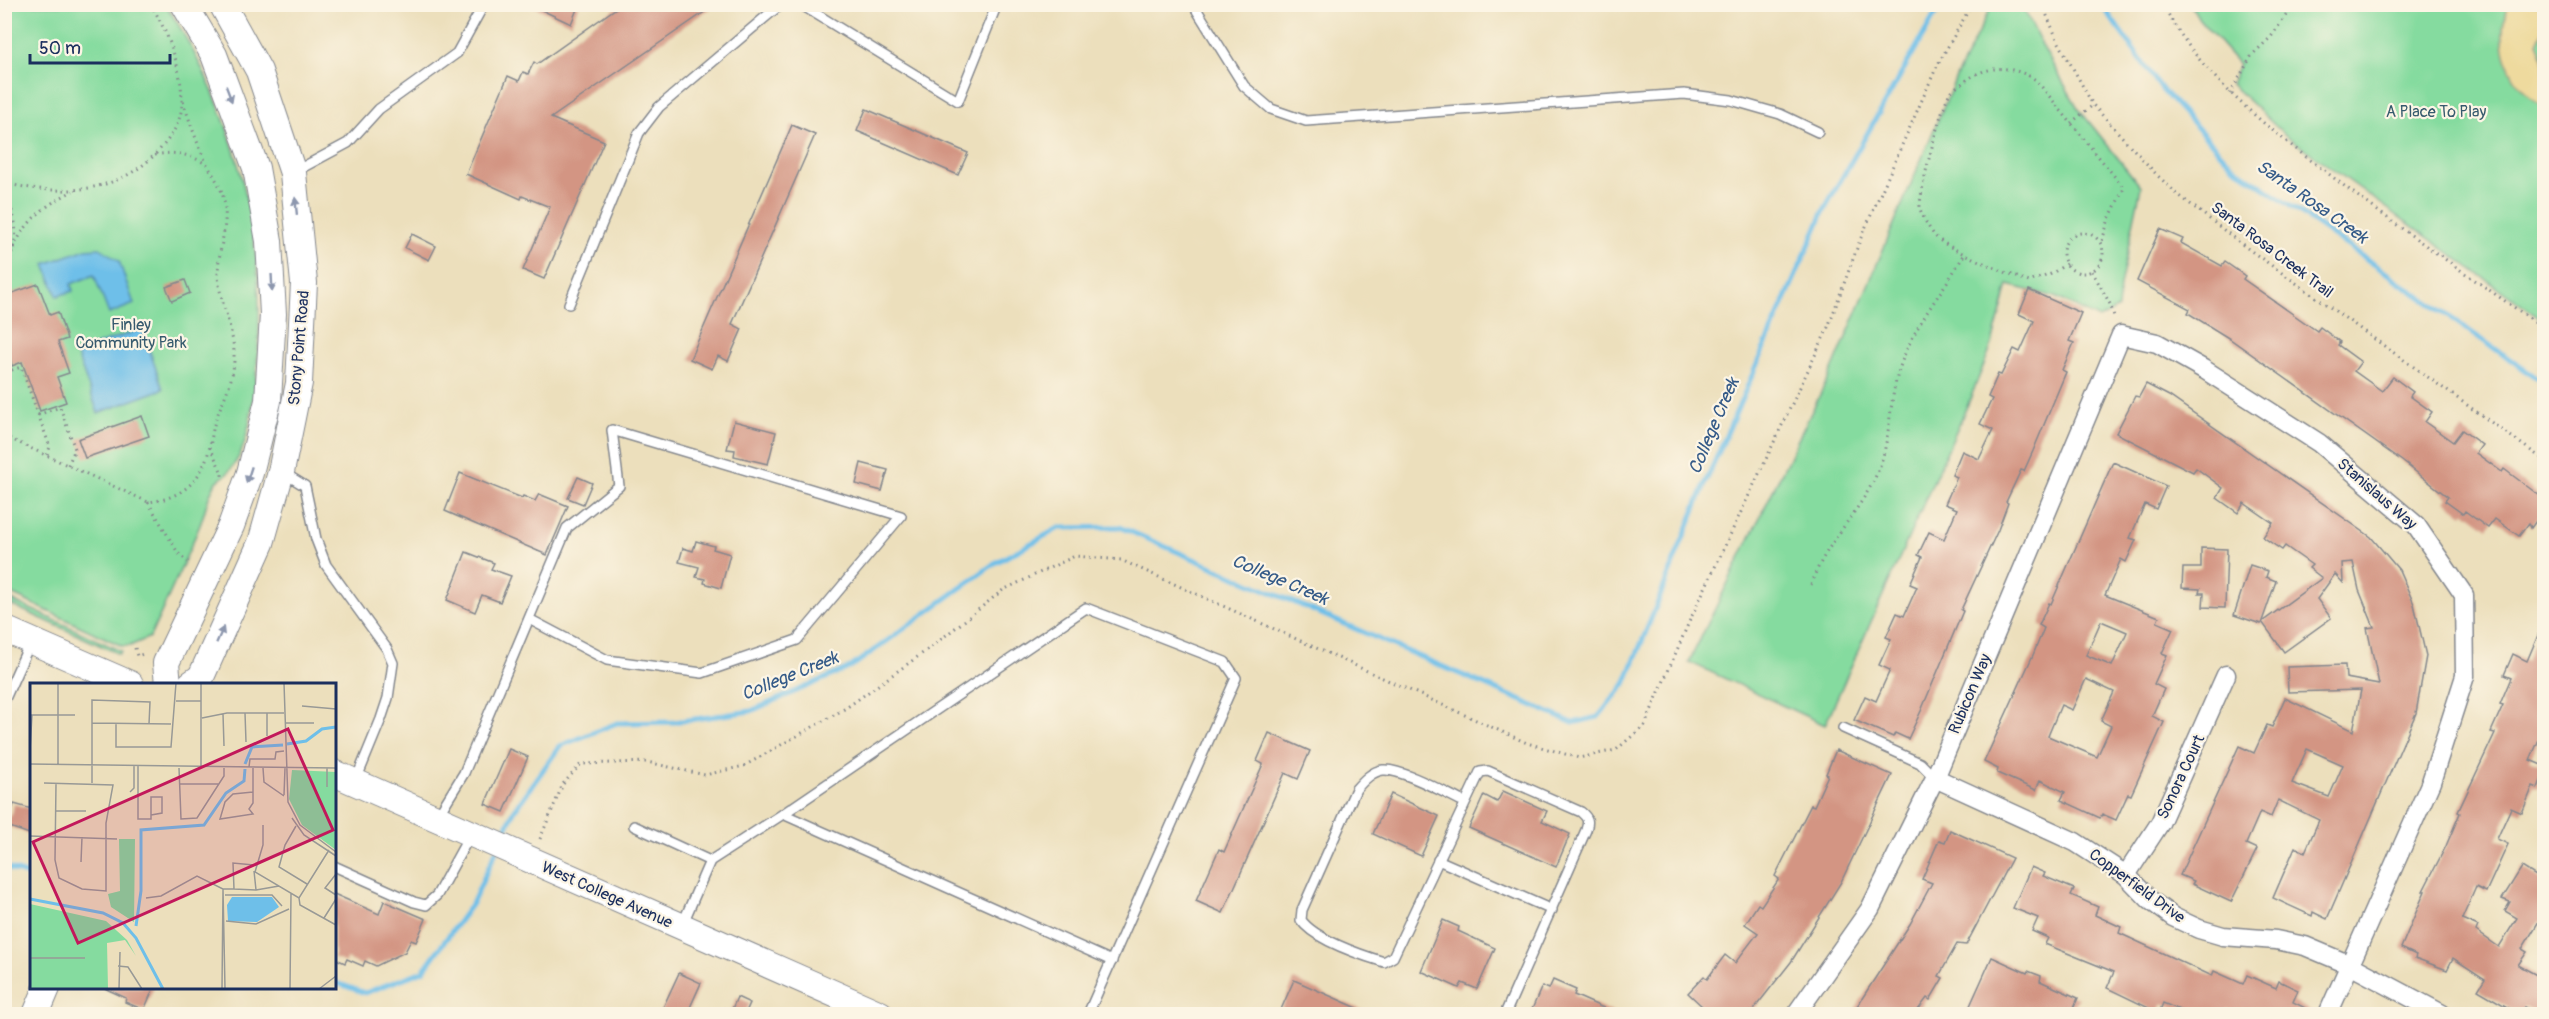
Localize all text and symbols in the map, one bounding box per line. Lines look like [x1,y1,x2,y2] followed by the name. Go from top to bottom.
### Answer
[30,27,170,65] scale bar
[39,37,81,60] text: 50 m
[224,85,234,103] one-way arrow
[2386,102,2486,122] park label: A Place To Play
[2252,155,2373,250] water label: Santa Rosa Creek
[291,196,301,215] one-way arrow
[2207,198,2337,302] street label: Santa Rosa Creek Trail
[267,273,276,292] one-way arrow
[284,290,314,406] street label: Stony Point Road
[75,315,187,353] park label: Finley Community Park
[1683,373,1745,478] water label: College Creek
[2333,454,2421,534] street label: Stanislaus Way
[244,466,253,484] one-way arrow
[1228,549,1333,611] water label: College Creek
[215,626,225,644] one-way arrow
[738,646,843,706] water label: College Creek
[1944,651,1996,737] street label: Rubicon Way
[30,683,336,989] inset map
[2153,731,2210,822] street label: Sonora Court
[2085,844,2189,928] street label: Copperfield Drive
[538,857,676,933] street label: West College Avenue

